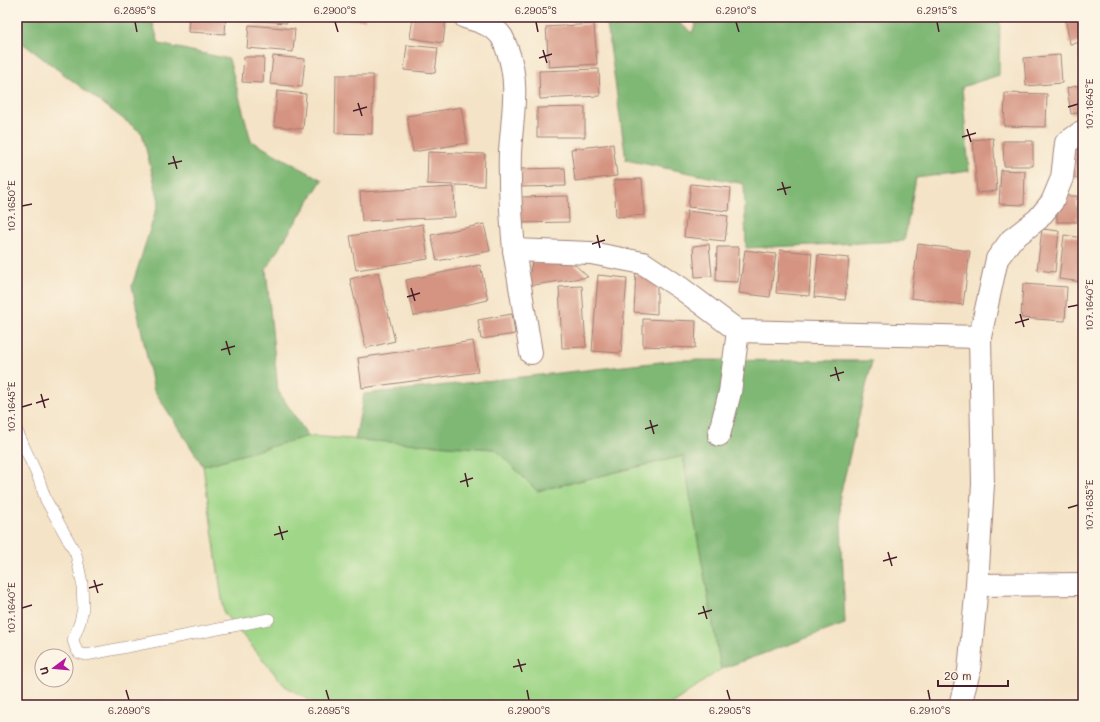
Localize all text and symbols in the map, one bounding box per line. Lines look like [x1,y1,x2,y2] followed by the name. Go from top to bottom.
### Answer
[114,3,156,17] text: 6.2895°S
[314,3,357,17] text: 6.2900°S
[515,3,557,17] text: 6.2905°S
[716,3,757,17] text: 6.2910°S
[917,3,957,17] text: 6.2915°S
[1082,78,1096,129] text: 107.1645°E
[4,180,18,232] text: 107.1650°E
[1082,279,1096,331] text: 107.1640°E
[4,381,18,432] text: 107.1645°E
[1082,479,1096,530] text: 107.1635°E
[4,582,18,634] text: 107.1640°E
[34,648,74,688] north arrow
[938,662,1008,688] scale bar
[36,665,52,677] text: U
[944,667,972,683] text: 20 m
[108,703,150,717] text: 6.2890°S
[308,703,350,717] text: 6.2895°S
[508,703,551,717] text: 6.2900°S
[709,703,751,717] text: 6.2905°S
[910,703,951,717] text: 6.2910°S

